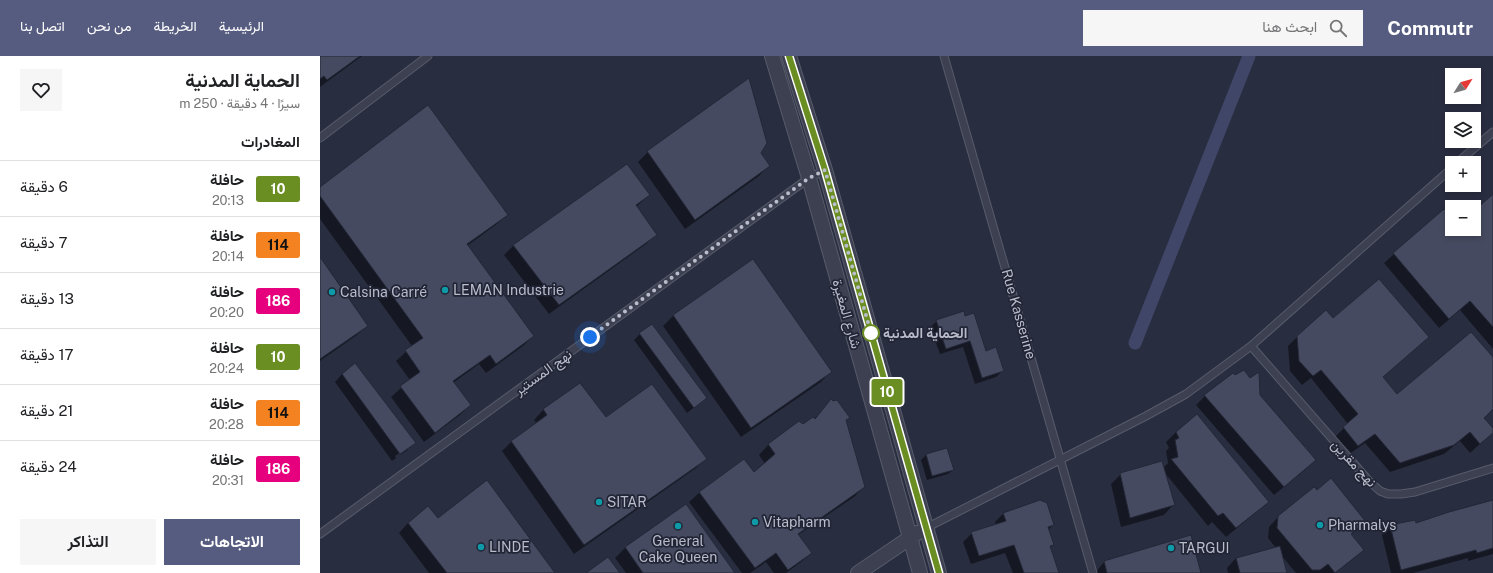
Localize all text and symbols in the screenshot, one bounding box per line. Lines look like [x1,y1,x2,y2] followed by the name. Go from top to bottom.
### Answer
[1083,10,1363,46] search box
[1327,17,1349,39] icon: search
[1387,17,1473,39] text: Commutr
[20,18,65,34] text: اتصل بنا
[87,18,131,34] text: من نحن
[153,18,197,34] text: الخريطة
[219,18,264,34] text: الرئيسية
[1262,18,1317,35] text: ابحث هنا
[1445,68,1481,104] north arrow
[1445,68,1481,236] map controls
[20,69,62,111] button: heart
[185,69,300,91] text: الحماية المدنية
[179,96,300,111] text: سيرًا · 4 دقيقة · 250 m
[1445,112,1481,148] button: layers
[241,133,300,150] text: المغادرات
[1445,156,1481,192] button: +
[210,171,244,188] text: حافلة
[20,178,68,195] text: 6 دقيقة
[270,181,286,197] text: 10
[212,193,244,208] text: 20:13
[1445,200,1481,236] button: −
[210,227,244,244] text: حافلة
[20,234,67,251] text: 7 دقيقة
[267,237,289,253] text: 114
[212,249,244,264] text: 20:14
[998,267,1040,361] street label: Rue Kasserine
[827,278,865,351] street label: شارع المغيرة
[453,282,564,298] place label: LEMAN Industrie
[210,283,244,300] text: حافلة
[340,284,427,300] place label: Calsina Carré
[440,285,450,295] marker: LEMAN Industrie
[327,287,337,297] marker: Calsina Carré
[20,290,74,307] text: 13 دقيقة
[266,293,290,309] text: 186
[209,305,244,320] text: 20:20
[862,324,880,342] marker: الحماية المدنية
[883,325,967,342] place label: الحماية المدنية
[580,327,600,347] your location
[210,339,244,356] text: حافلة
[20,346,74,363] text: 17 دقيقة
[510,346,577,401] street label: نهج المستير
[270,349,286,365] text: 10
[209,361,244,376] text: 20:24
[869,379,905,405] line badge: 10
[879,384,895,400] text: 10
[210,395,244,412] text: حافلة
[20,402,73,419] text: 21 دقيقة
[267,405,289,421] text: 114
[209,417,244,432] text: 20:28
[1326,436,1380,492] street label: نهج مقرين
[210,451,244,468] text: حافلة
[20,458,77,475] text: 24 دقيقة
[266,461,290,477] text: 186
[212,473,244,488] text: 20:31
[607,494,647,510] place label: SITAR
[594,497,604,507] marker: SITAR
[763,514,831,530] place label: Vitapharm
[750,517,760,527] marker: Vitapharm
[1328,517,1396,533] place label: Pharmalys
[20,519,156,565] button: التذاكر
[164,519,300,565] button: الاتجاهات
[1315,520,1325,530] marker: Pharmalys
[673,521,683,531] marker: General Cake Queen
[639,533,717,565] place label: General Cake Queen
[489,539,530,555] place label: LINDE
[1179,540,1229,556] place label: TARGUI
[476,542,486,552] marker: LINDE
[1166,543,1176,553] marker: TARGUI

